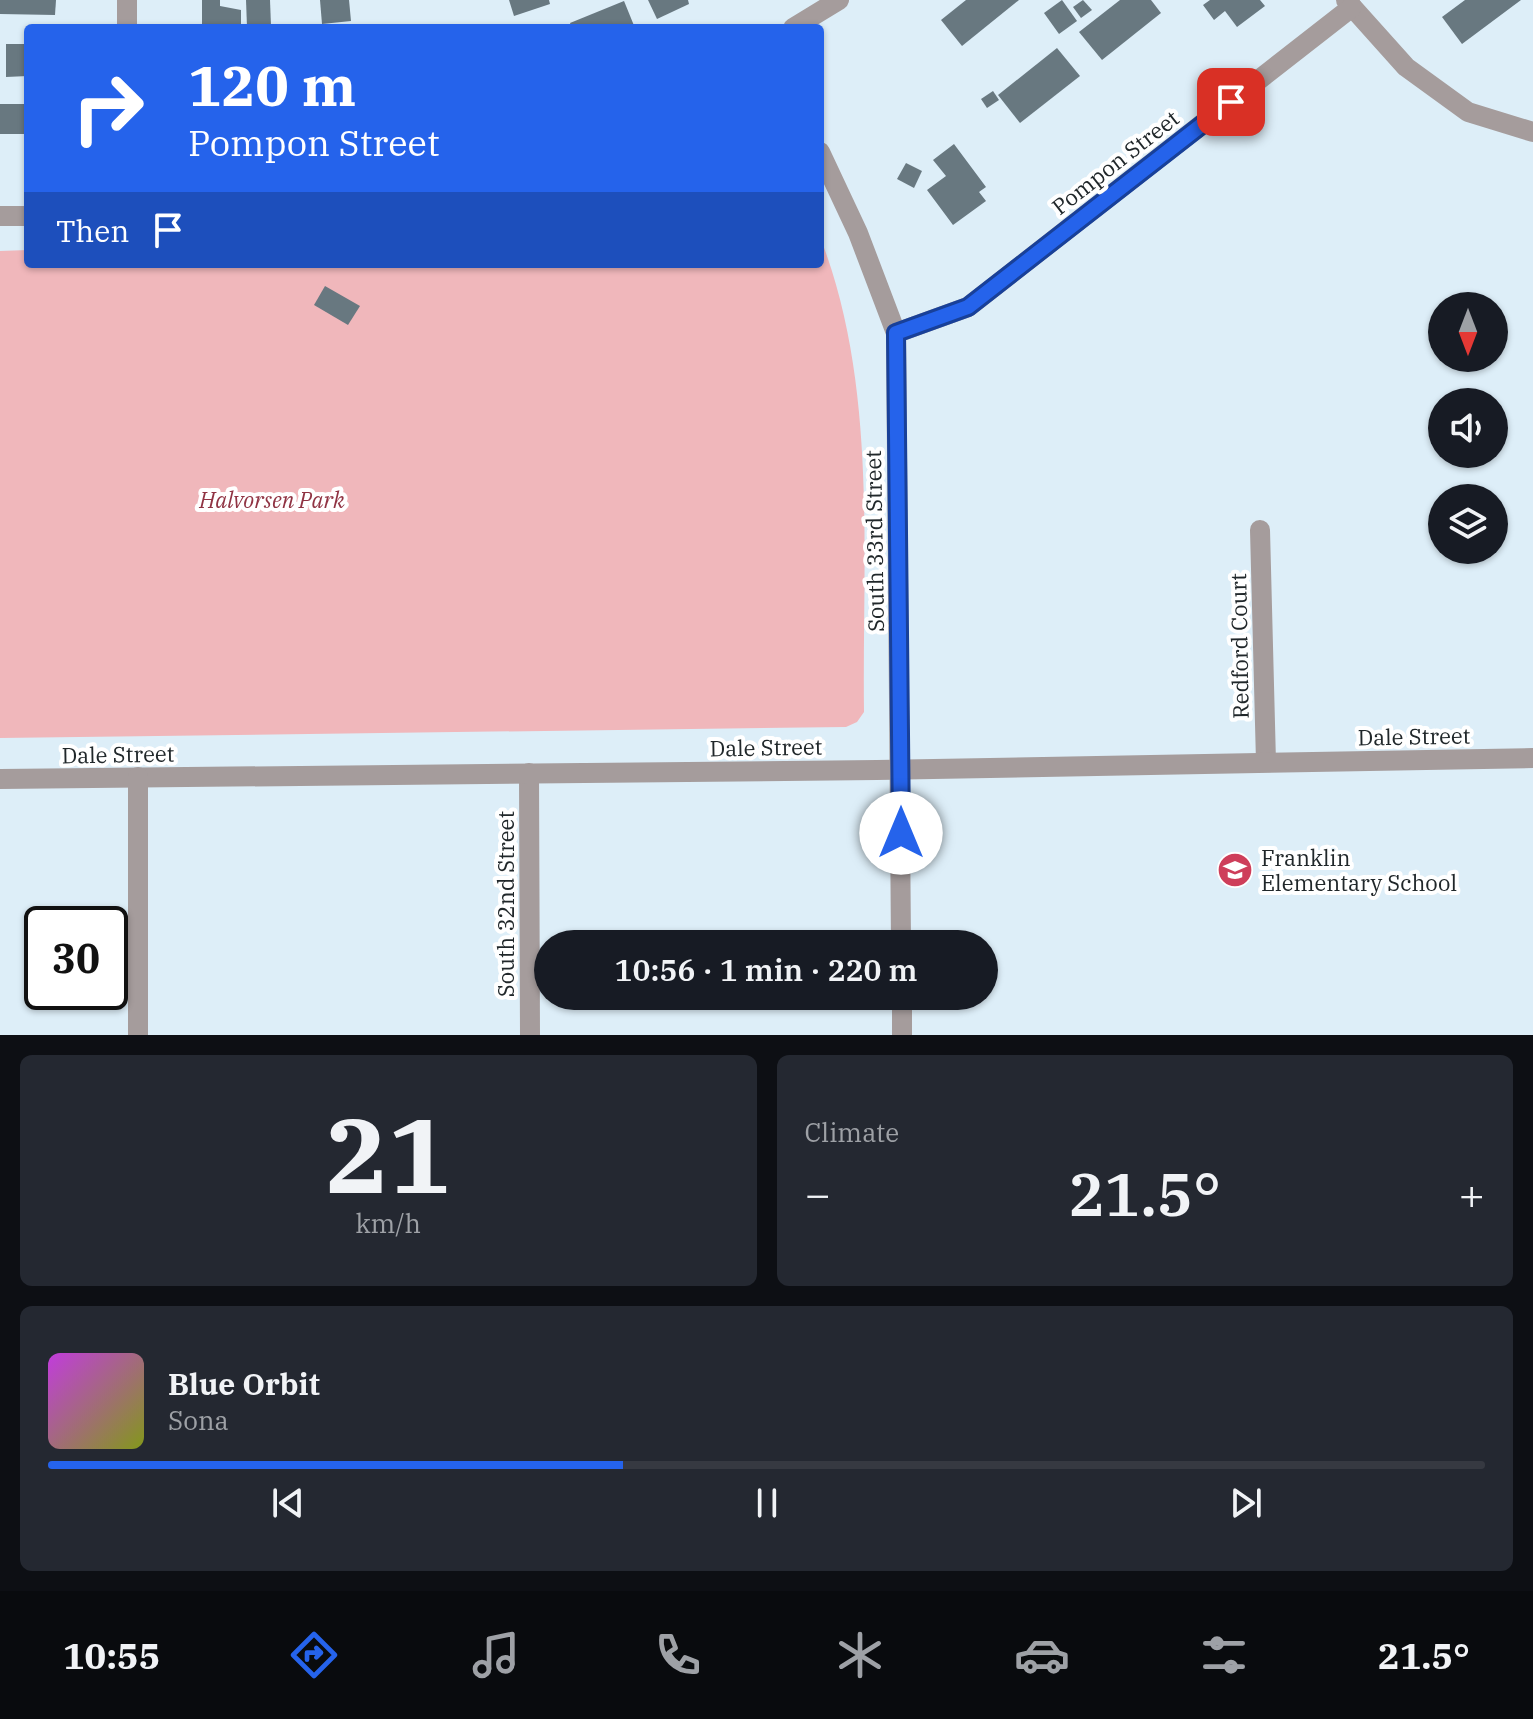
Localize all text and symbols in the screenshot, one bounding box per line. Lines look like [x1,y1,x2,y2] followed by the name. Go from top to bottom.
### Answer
[188,49,356,121] text: 120 m
[56,56,160,160] icon: right
[1197,68,1265,136] pin
[1209,80,1253,124] icon: arrive
[1045,103,1185,221] street label: Pompon Street
[188,119,440,166] text: Pompon Street
[146,208,190,252] icon: arrive
[56,211,130,250] text: Then
[1428,292,1508,372] north arrow
[1428,292,1508,564] map controls
[1428,388,1508,468] button: sound
[858,450,890,632] street label: South 33rd Street
[1428,484,1508,564] button: layers
[198,485,345,514] park label: Halvorsen Park
[1223,573,1255,719] street label: Redford Court
[1357,721,1471,751] street label: Dale Street
[709,732,823,762] street label: Dale Street
[61,739,175,769] street label: Dale Street
[859,791,943,875] position arrow
[491,811,520,997] street label: South 32nd Street
[1261,843,1457,897] place label: Franklin Elementary School
[1216,851,1254,889] school or university icon: Franklin Elementary School
[24,906,128,1010] speed limit sign: 30
[615,950,917,989] text: 10:56 · 1 min · 220 m
[326,1086,451,1222] text: 21
[805,1115,899,1149] text: Climate
[1068,1154,1221,1233] text: 21.5°
[805,1165,831,1222] text: −
[1459,1165,1485,1222] text: +
[355,1206,421,1240] text: km/h
[168,1364,320,1403] text: Blue Orbit
[168,1403,229,1437] text: Sona
[266,1481,310,1525] icon: previous
[745,1481,789,1525] icon: pause
[1224,1481,1268,1525] icon: next
[286,1627,342,1683] icon: directions
[468,1627,524,1683] icon: music
[650,1627,706,1683] icon: phone
[832,1627,888,1683] icon: climate
[1014,1627,1070,1683] icon: car
[1196,1627,1252,1683] icon: filters
[63,1632,160,1679] text: 10:55
[1378,1632,1470,1679] text: 21.5°

